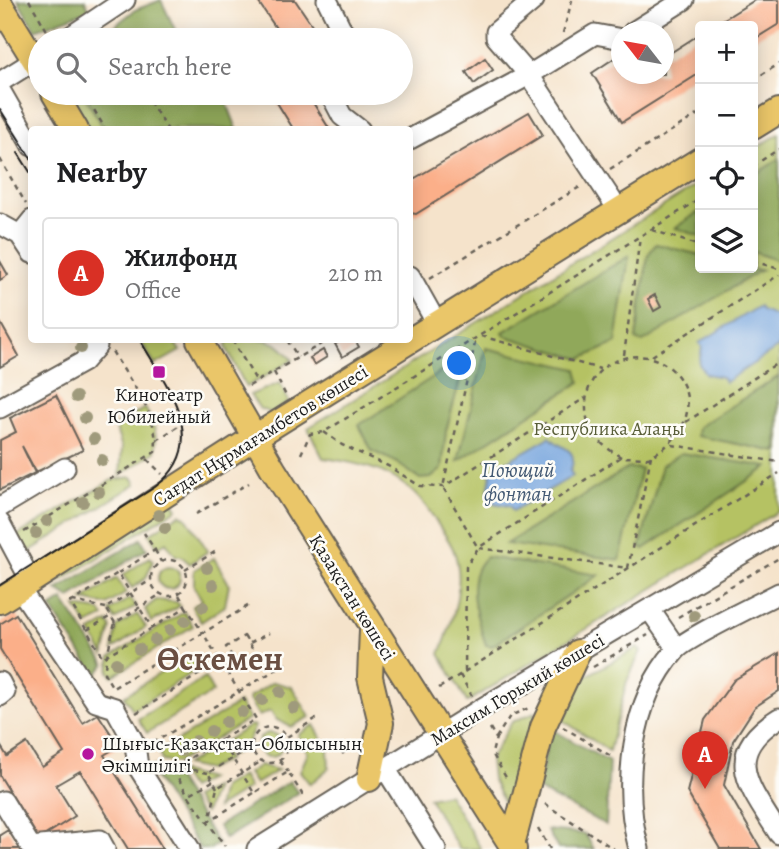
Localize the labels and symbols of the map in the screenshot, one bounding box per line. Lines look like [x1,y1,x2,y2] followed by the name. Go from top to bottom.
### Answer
[611,21,674,84] north arrow
[442,346,476,380] your location
[148,359,373,513] street label: Сағдат Нұрмағамбетов көшесі
[151,364,167,380] marker: Кинотеатр Юбилейный
[107,382,211,430] place label: Кинотеатр Юбилейный
[533,416,685,442] park label: Республика Алаңы
[482,456,554,508] water label: Поющий фонтан
[303,529,401,666] street label: Қазақстан көшесі
[426,628,609,752] street label: Максим Горький көшесі
[157,636,283,681] district label: Өскемен
[102,731,362,779] place label: Шығыс-Қазақстан-Облысының Әкімшілігі
[682,731,728,789] pin: A
[80,746,96,762] marker: Шығыс-Қазақстан-Облысының Әкімшілігі

